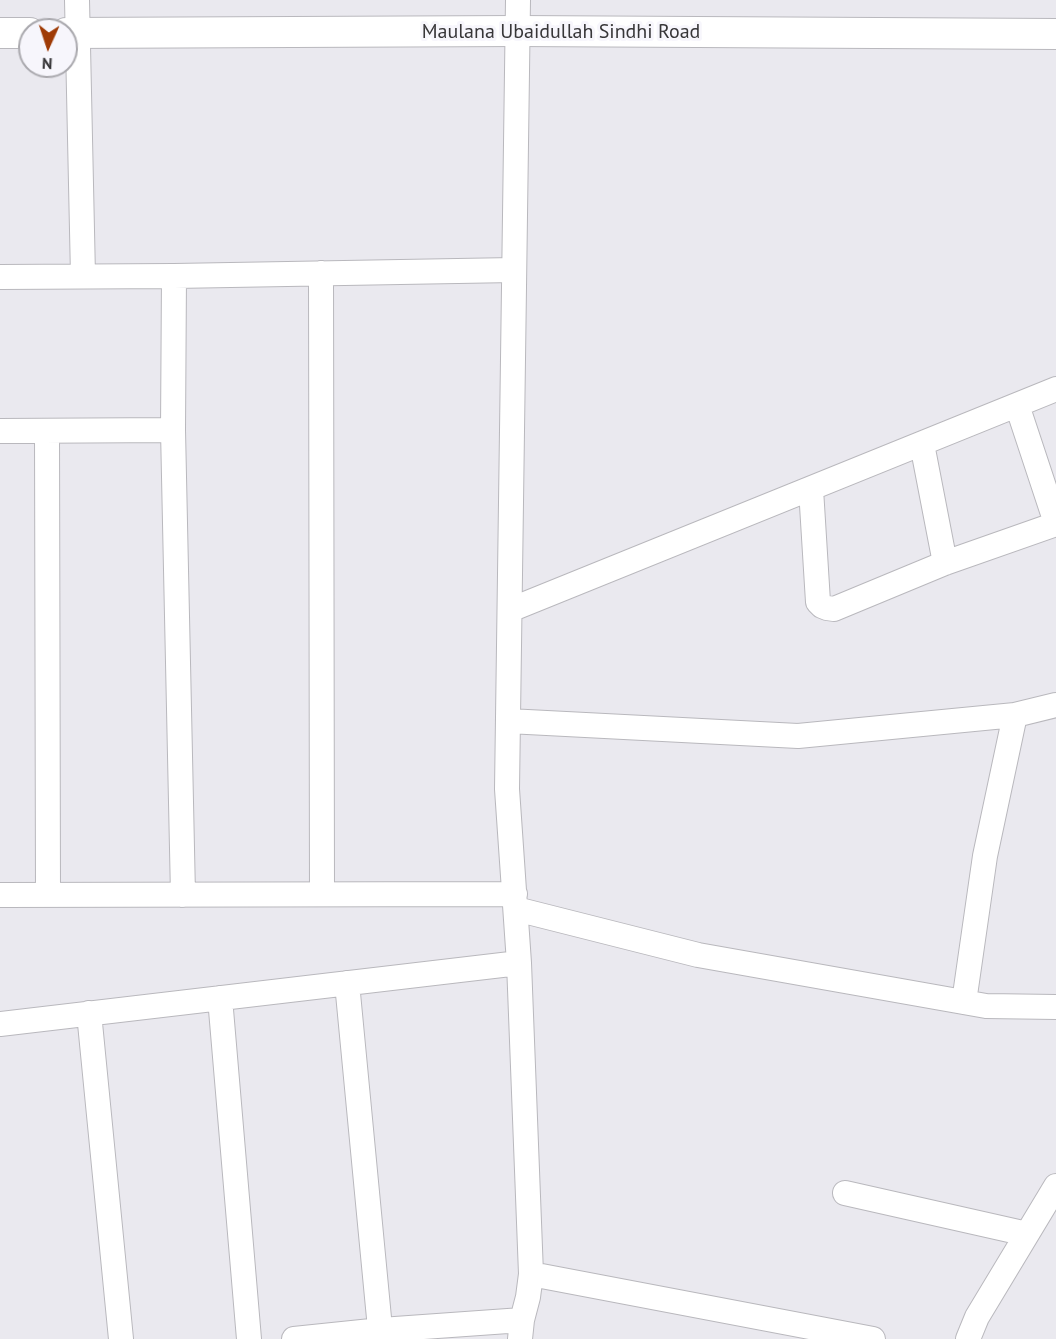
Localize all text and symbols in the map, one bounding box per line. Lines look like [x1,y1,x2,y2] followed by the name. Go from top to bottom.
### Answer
[18,18,78,78] north arrow
[422,20,700,44] street label: Maulana Ubaidullah Sindhi Road
[41,54,53,74] text: N

